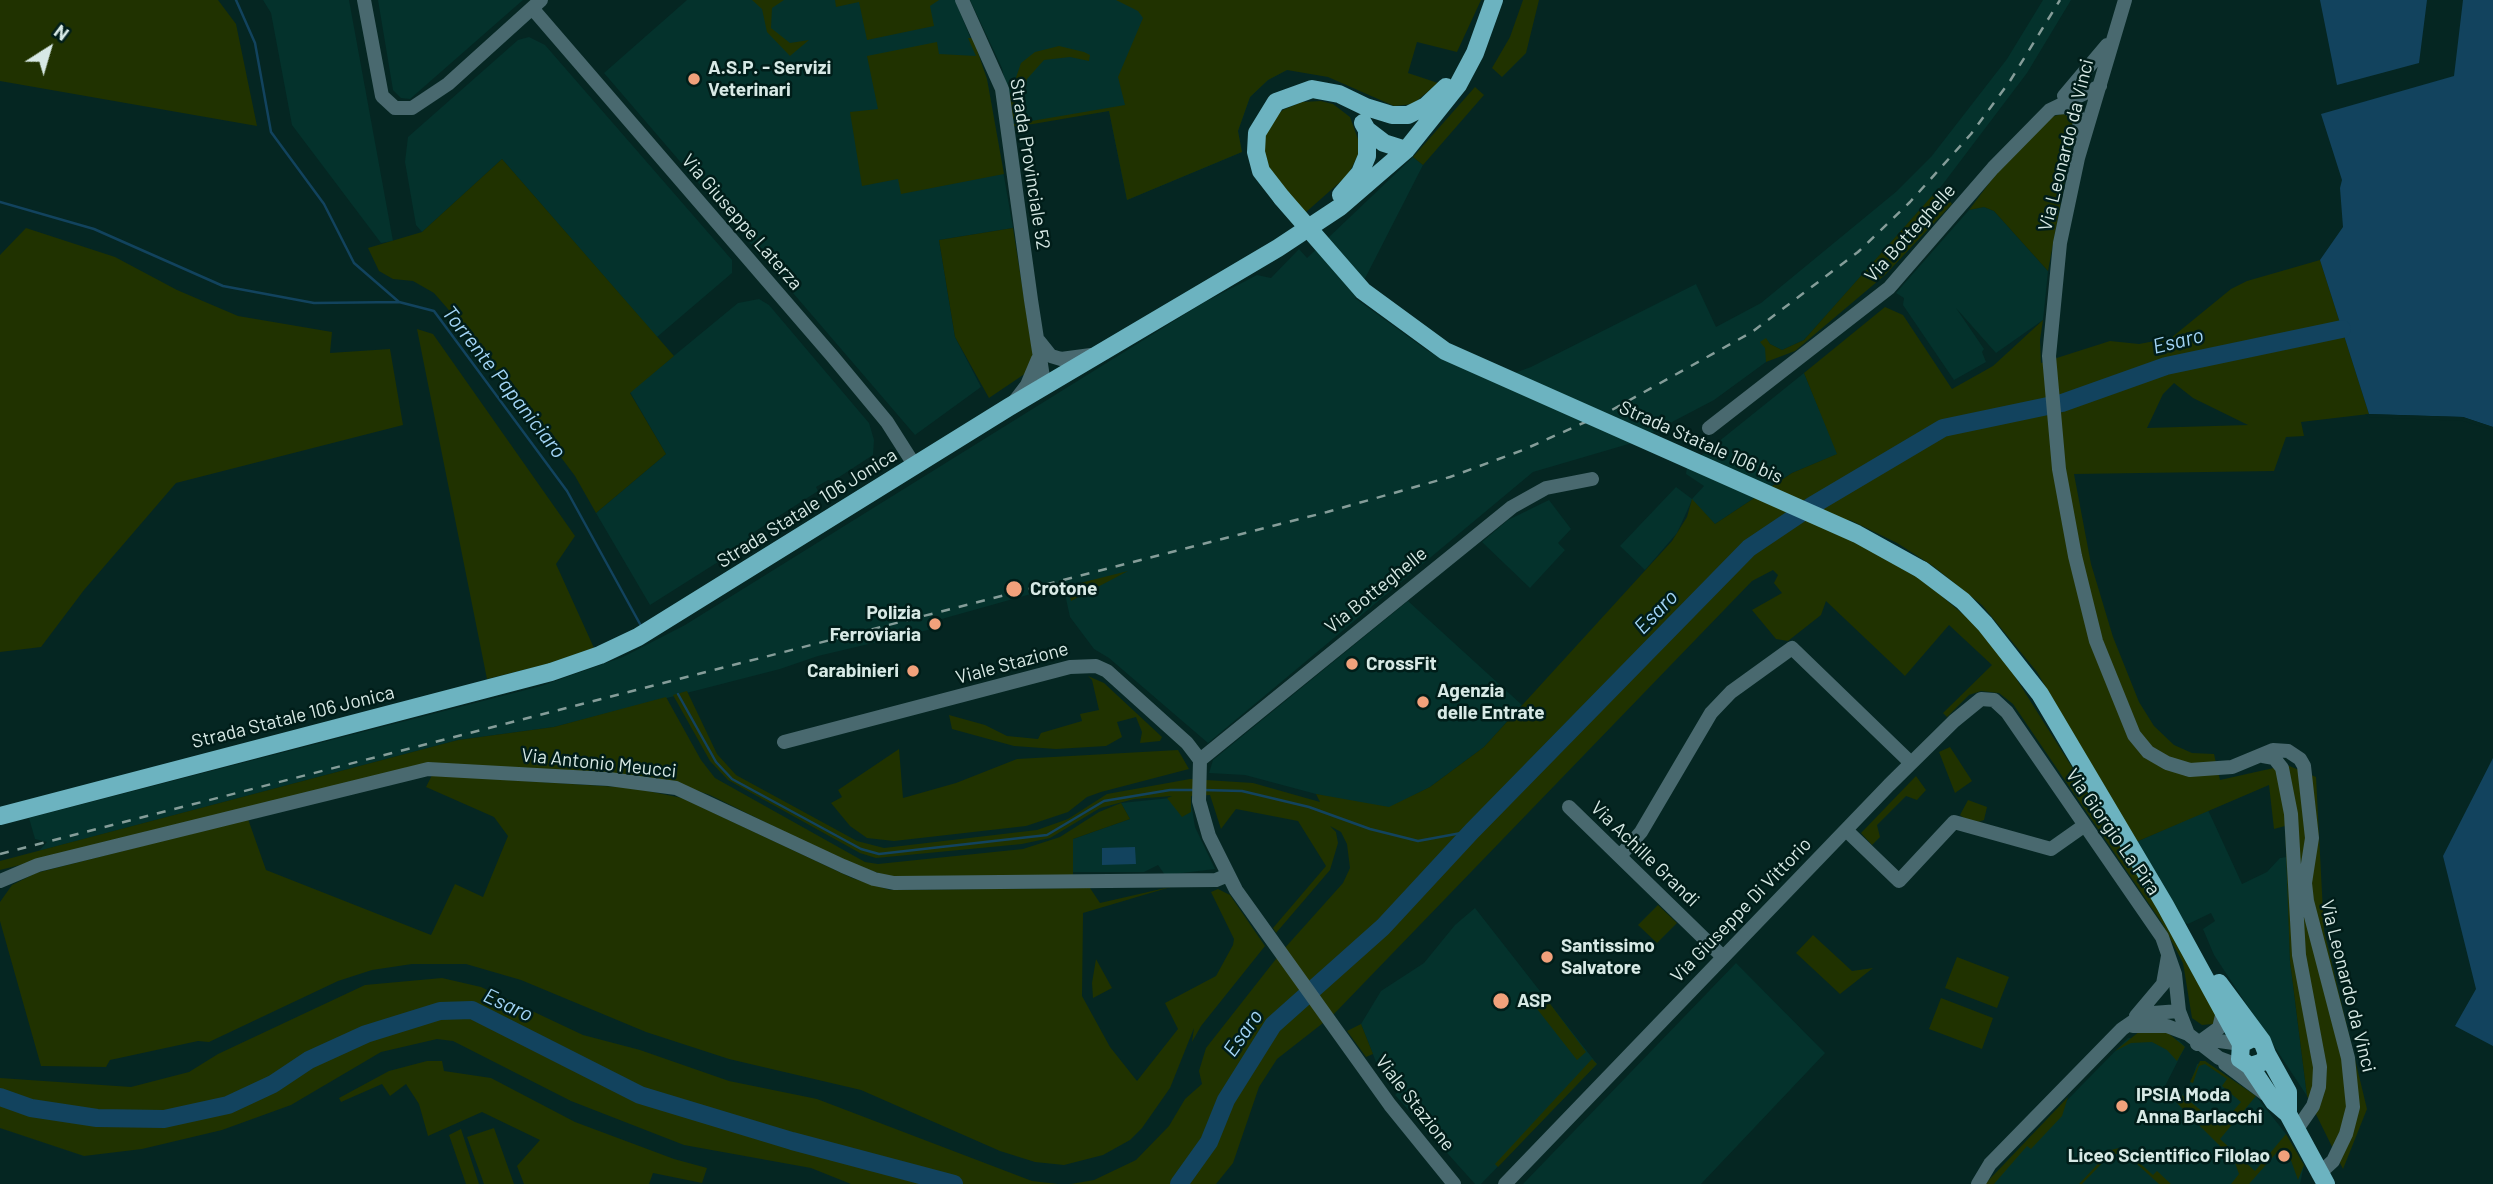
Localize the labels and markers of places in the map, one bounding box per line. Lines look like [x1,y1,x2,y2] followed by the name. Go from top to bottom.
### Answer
[708,57,831,101] place label: A.S.P. - Servizi Veterinari
[686,71,702,87] marker: A.S.P. - Servizi Veterinari
[1030,578,1097,600] place label: Crotone
[1004,579,1024,599] marker: Crotone
[830,602,921,646] place label: Polizia Ferroviaria
[927,616,943,632] marker: Polizia Ferroviaria
[1366,653,1437,675] place label: CrossFit
[1344,656,1360,672] marker: CrossFit
[807,660,899,682] place label: Carabinieri
[905,663,921,679] marker: Carabinieri
[1437,680,1545,724] place label: Agenzia delle Entrate
[1415,694,1431,710] marker: Agenzia delle Entrate
[1561,935,1655,979] place label: Santissimo Salvatore
[1539,949,1555,965] marker: Santissimo Salvatore
[1517,990,1552,1012] place label: ASP
[1491,991,1511,1011] marker: ASP
[2136,1084,2263,1128] place label: IPSIA Moda Anna Barlacchi
[2114,1098,2130,1114] marker: IPSIA Moda Anna Barlacchi
[2068,1145,2270,1167] place label: Liceo Scientifico Filolao
[2276,1148,2292,1164] marker: Liceo Scientifico Filolao

